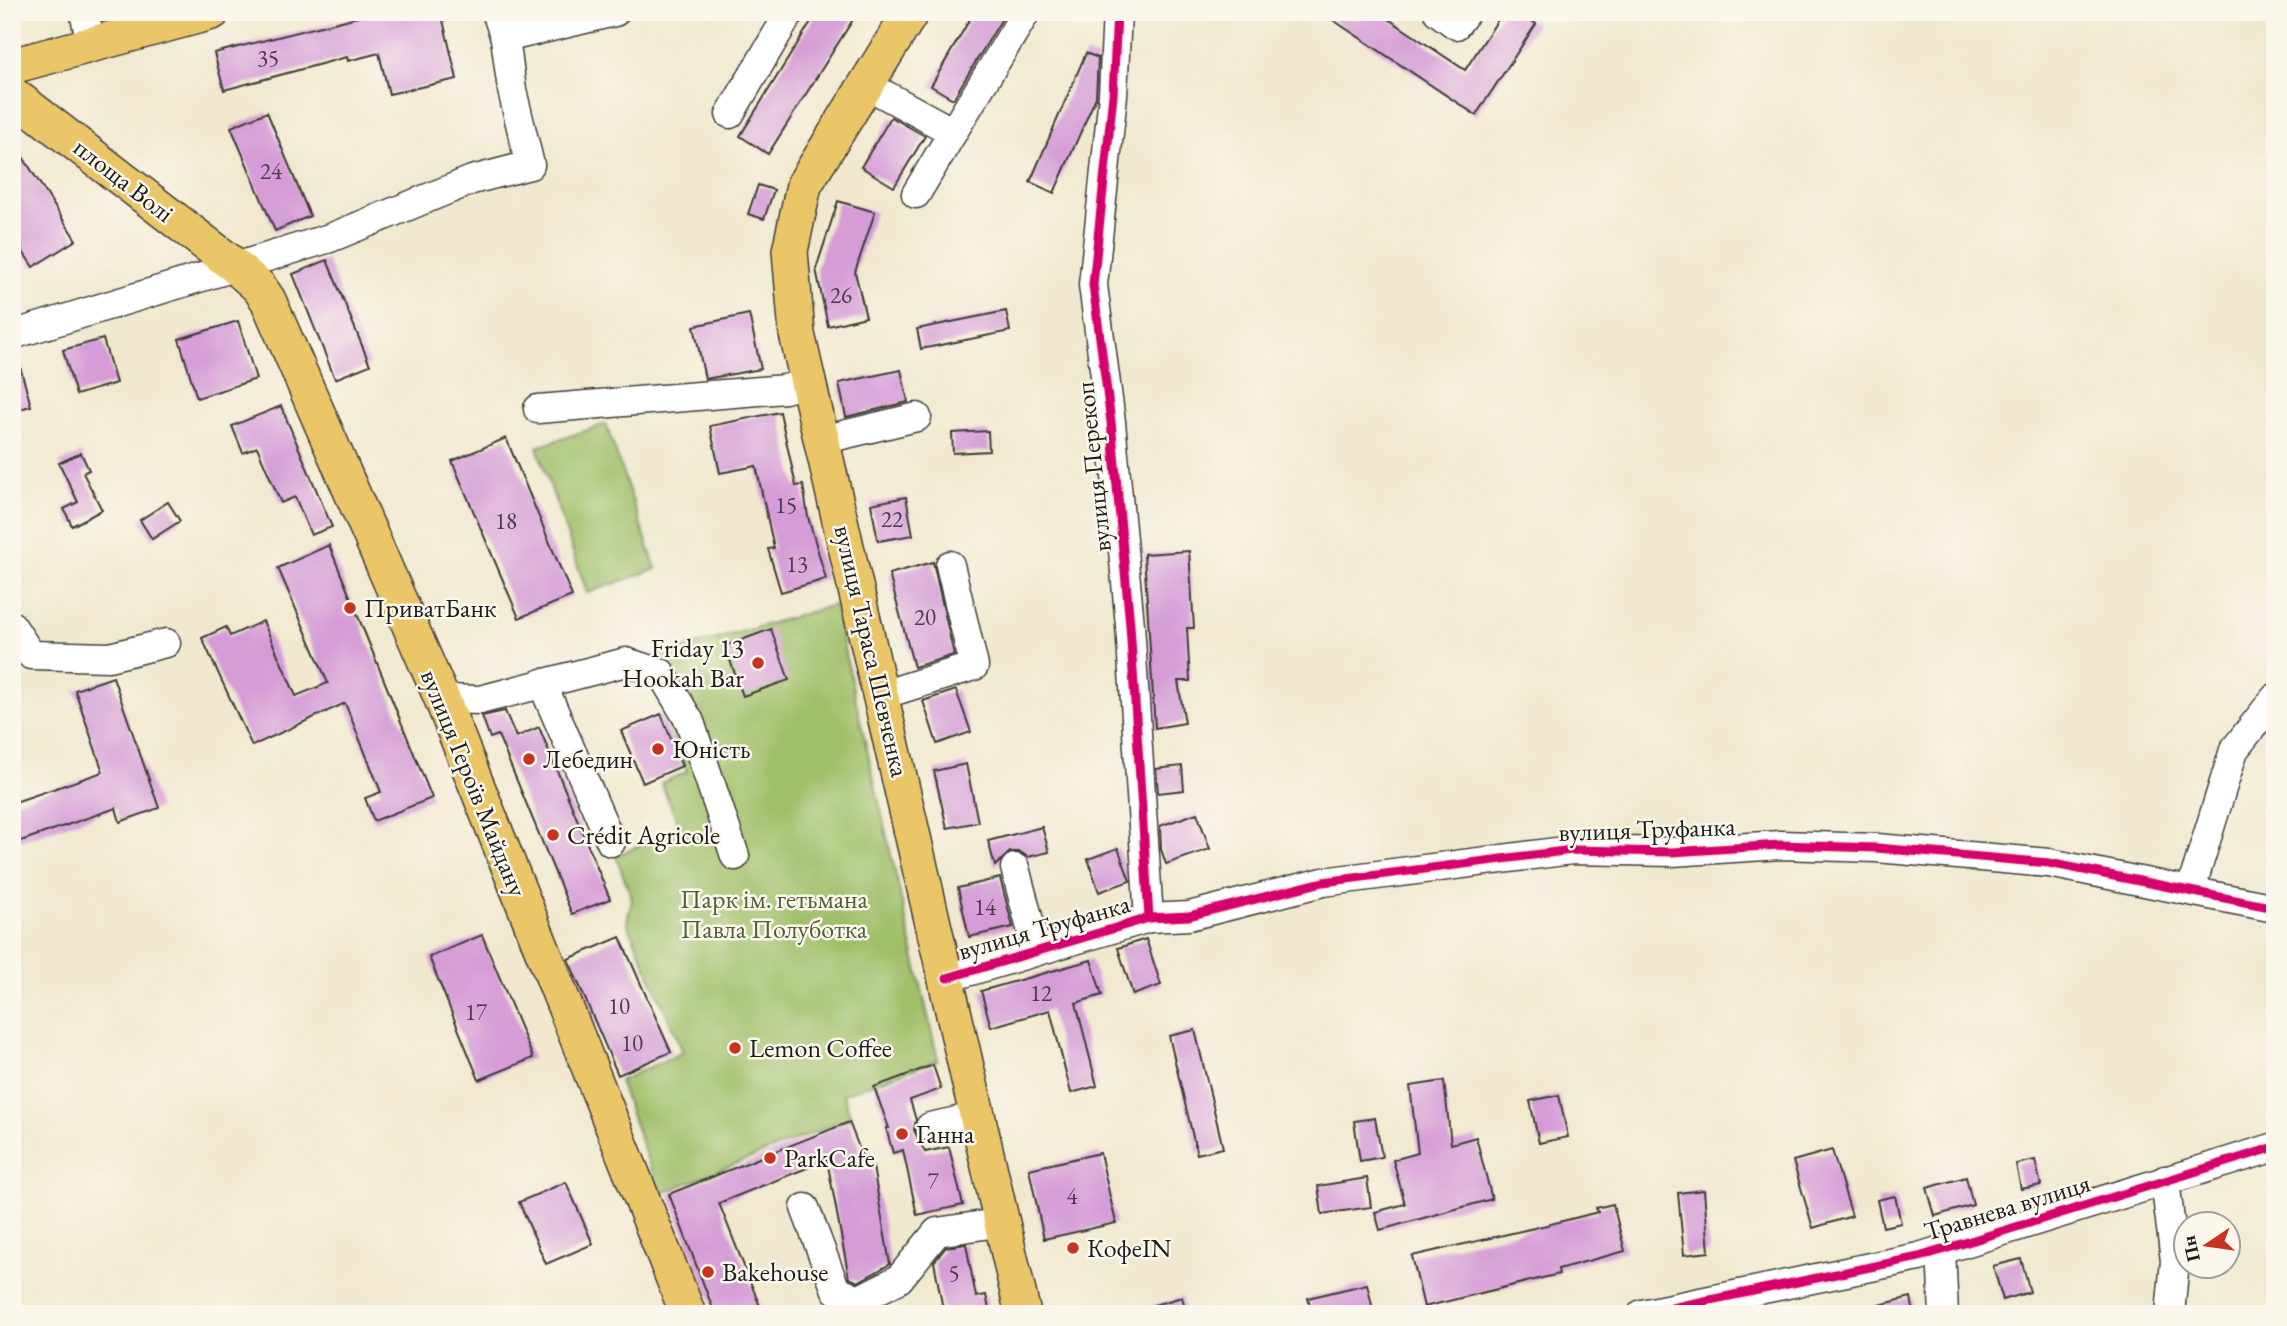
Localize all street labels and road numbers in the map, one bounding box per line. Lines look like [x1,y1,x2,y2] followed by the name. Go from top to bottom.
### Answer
[67,130,181,230] street label: площа Волі
[1067,380,1119,554] street label: вулиця Перекоп
[826,522,918,781] street label: вулиця Тараса Шевченка
[413,664,535,902] street label: вулиця Героїв Майдану
[1558,809,1737,849] street label: вулиця Труфанка
[954,886,1134,968] street label: вулиця Труфанка
[1920,1166,2094,1248] street label: Травнева вулиця

